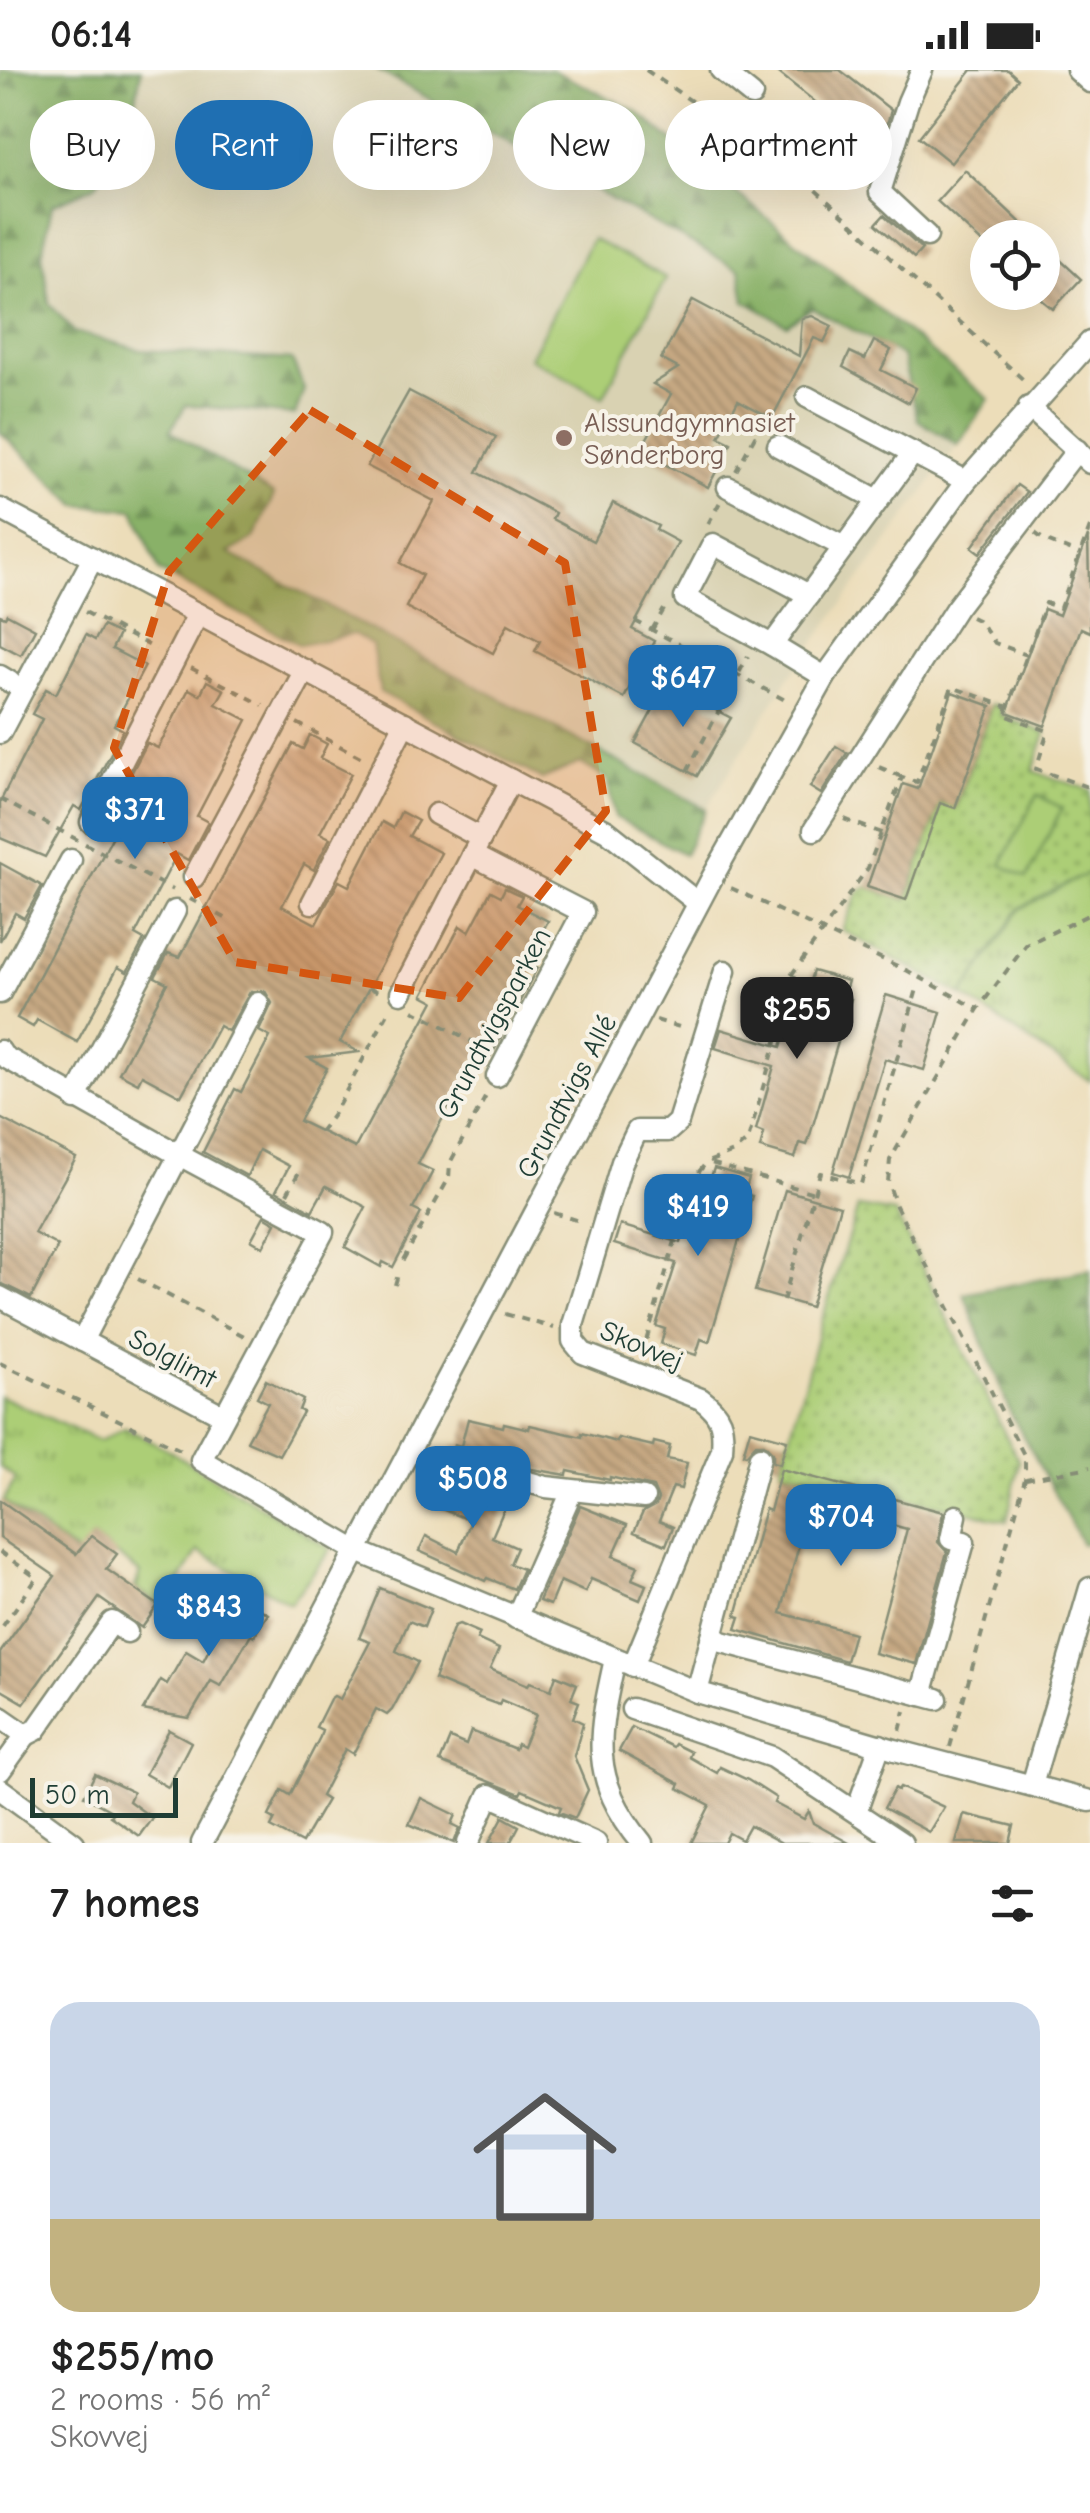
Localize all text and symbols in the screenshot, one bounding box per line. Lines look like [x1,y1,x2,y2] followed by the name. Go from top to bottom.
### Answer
[50,13,132,57] text: 06:14
[30,100,155,190] chip: Buy
[175,100,313,190] chip: Rent
[333,100,493,190] chip: Filters
[513,100,645,190] chip: New
[665,100,892,190] chip: Apartment
[970,220,1060,310] map controls
[970,220,1060,310] button: locate
[584,407,796,471] place label: Alssundgymnasiet Sønderborg
[553,427,575,449] marker: Alssundgymnasiet Sønderborg
[624,645,742,730] pin: $647
[650,659,716,696] text: $647
[76,777,194,862] pin: $371
[104,791,166,828] text: $371
[430,923,558,1124] street label: Grundtvigsparken
[738,977,856,1062] pin: $255
[762,991,832,1028] text: $255
[510,1009,623,1184] street label: Grundtvigs Allé
[639,1174,757,1259] pin: $419
[666,1188,730,1225] text: $419
[596,1314,688,1378] street label: Skovvej
[123,1322,223,1396] street label: Solglimt
[414,1446,532,1531] pin: $508
[438,1460,508,1497] text: $508
[782,1484,900,1569] pin: $704
[808,1498,874,1535] text: $704
[150,1574,268,1659] pin: $843
[176,1588,242,1625] text: $843
[30,1773,178,1818] scale bar
[45,1779,110,1811] text: 50 m
[985,1876,1040,1931] icon: filters
[50,1879,200,1928] text: 7 homes
[455,2067,635,2247] icon: home
[50,2332,214,2381] text: $255/mo
[50,2381,270,2418] text: 2 rooms · 56 m²
[50,2418,149,2455] text: Skovvej

